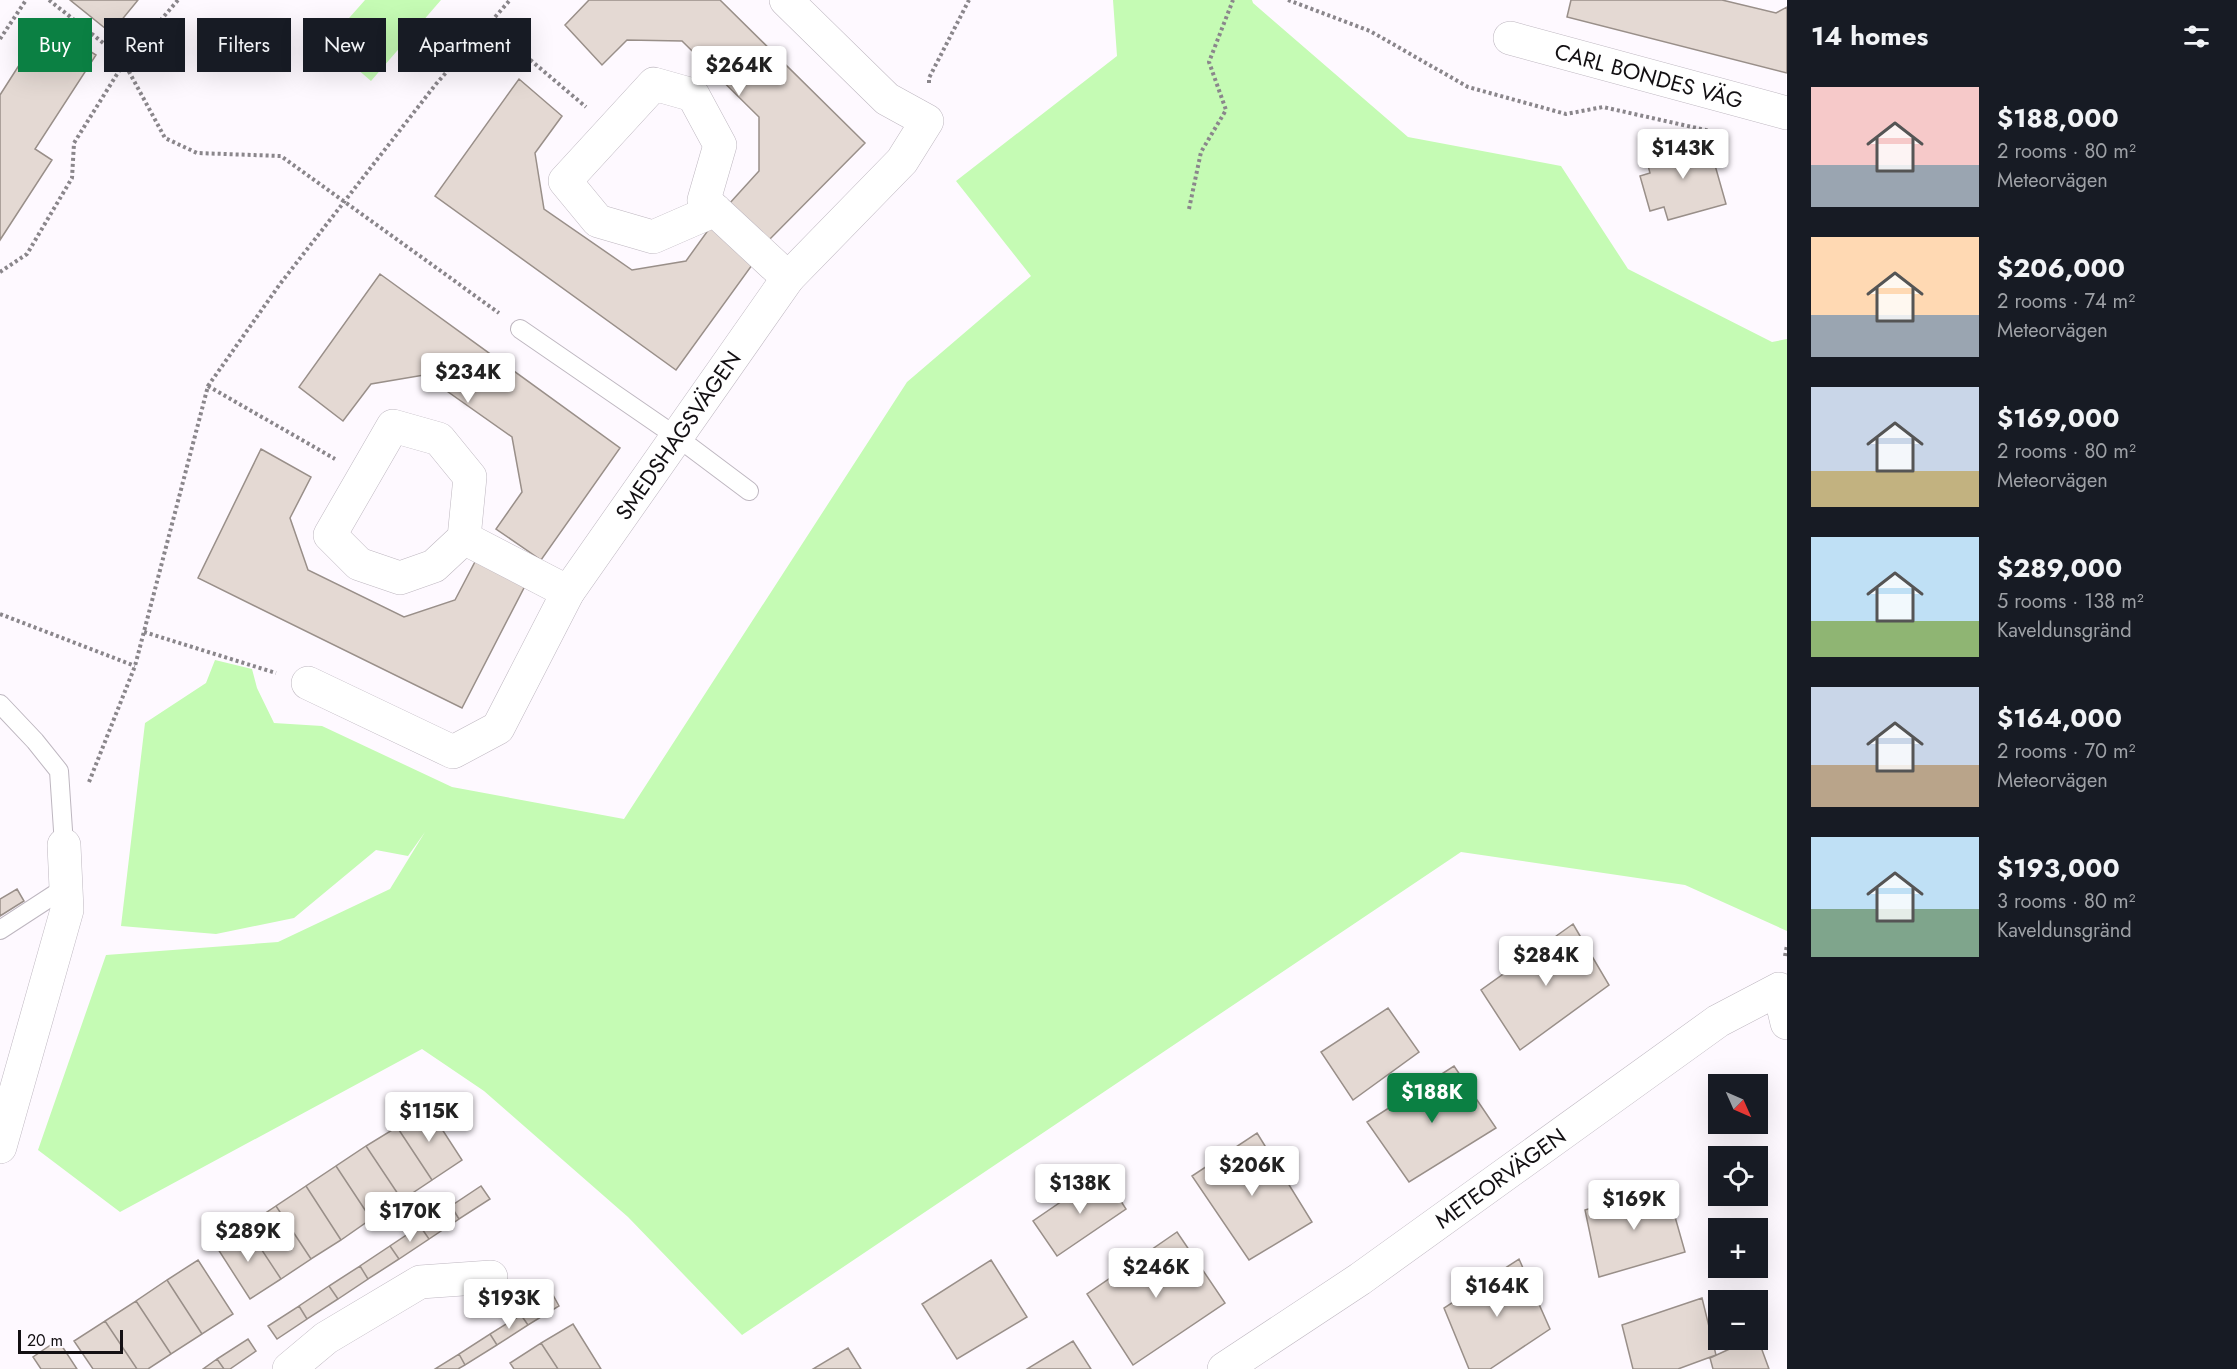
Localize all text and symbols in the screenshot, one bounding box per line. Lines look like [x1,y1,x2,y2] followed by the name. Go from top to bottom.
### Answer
[1811,17,1928,55] text: 14 homes
[18,18,92,72] chip: Buy
[104,18,185,72] chip: Rent
[197,18,291,72] chip: Filters
[303,18,386,72] chip: New
[398,18,531,72] chip: Apartment
[2180,20,2213,53] icon: filters
[1551,35,1747,116] street label: CARL BONDES VÄG
[697,46,781,97] pin: $264K
[706,51,772,80] text: $264K
[1997,99,2119,137] text: $188,000
[1859,111,1931,183] icon: home
[1641,129,1725,180] pin: $143K
[1652,134,1714,163] text: $143K
[1997,137,2136,166] text: 2 rooms · 80 m²
[1997,166,2108,195] text: Meteorvägen
[1997,249,2125,287] text: $206,000
[1859,261,1931,333] icon: home
[1997,287,2135,316] text: 2 rooms · 74 m²
[1997,316,2108,345] text: Meteorvägen
[607,344,748,526] street label: SMEDSHAGSVÄGEN
[426,353,510,404] pin: $234K
[435,358,501,387] text: $234K
[1997,399,2119,437] text: $169,000
[1859,411,1931,483] icon: home
[1997,437,2136,466] text: 2 rooms · 80 m²
[1997,466,2108,495] text: Meteorvägen
[1997,549,2122,587] text: $289,000
[1859,561,1931,633] icon: home
[1997,587,2144,616] text: 5 rooms · 138 m²
[1997,616,2132,645] text: Kaveldunsgränd
[1997,699,2122,737] text: $164,000
[1859,711,1931,783] icon: home
[1997,737,2135,766] text: 2 rooms · 70 m²
[1997,766,2108,795] text: Meteorvägen
[1997,849,2120,887] text: $193,000
[1859,861,1931,933] icon: home
[1997,887,2135,916] text: 3 rooms · 80 m²
[1997,916,2132,945] text: Kaveldunsgränd
[1504,936,1588,987] pin: $284K
[1513,941,1579,970] text: $284K
[1390,1073,1474,1124] pin: $188K
[1708,1074,1768,1134] north arrow
[1708,1074,1768,1350] map controls
[1401,1078,1463,1107] text: $188K
[387,1092,471,1143] pin: $115K
[399,1097,459,1126] text: $115K
[1428,1120,1572,1236] street label: METEORVÄGEN
[1210,1146,1294,1197] pin: $206K
[1708,1146,1768,1206] button: locate
[1219,1151,1285,1180] text: $206K
[1038,1164,1122,1215] pin: $138K
[1049,1169,1111,1198] text: $138K
[1592,1180,1676,1231] pin: $169K
[1602,1185,1666,1214] text: $169K
[368,1192,452,1243] pin: $170K
[379,1197,441,1226] text: $170K
[206,1212,290,1263] pin: $289K
[215,1217,281,1246] text: $289K
[1708,1218,1768,1278] button: +
[1114,1248,1198,1299] pin: $246K
[1123,1253,1189,1282] text: $246K
[1455,1267,1539,1318] pin: $164K
[1465,1272,1529,1301] text: $164K
[467,1279,551,1330] pin: $193K
[478,1284,540,1313] text: $193K
[1708,1290,1768,1350] button: −
[18,1327,123,1354] scale bar
[27,1329,63,1352] text: 20 m

